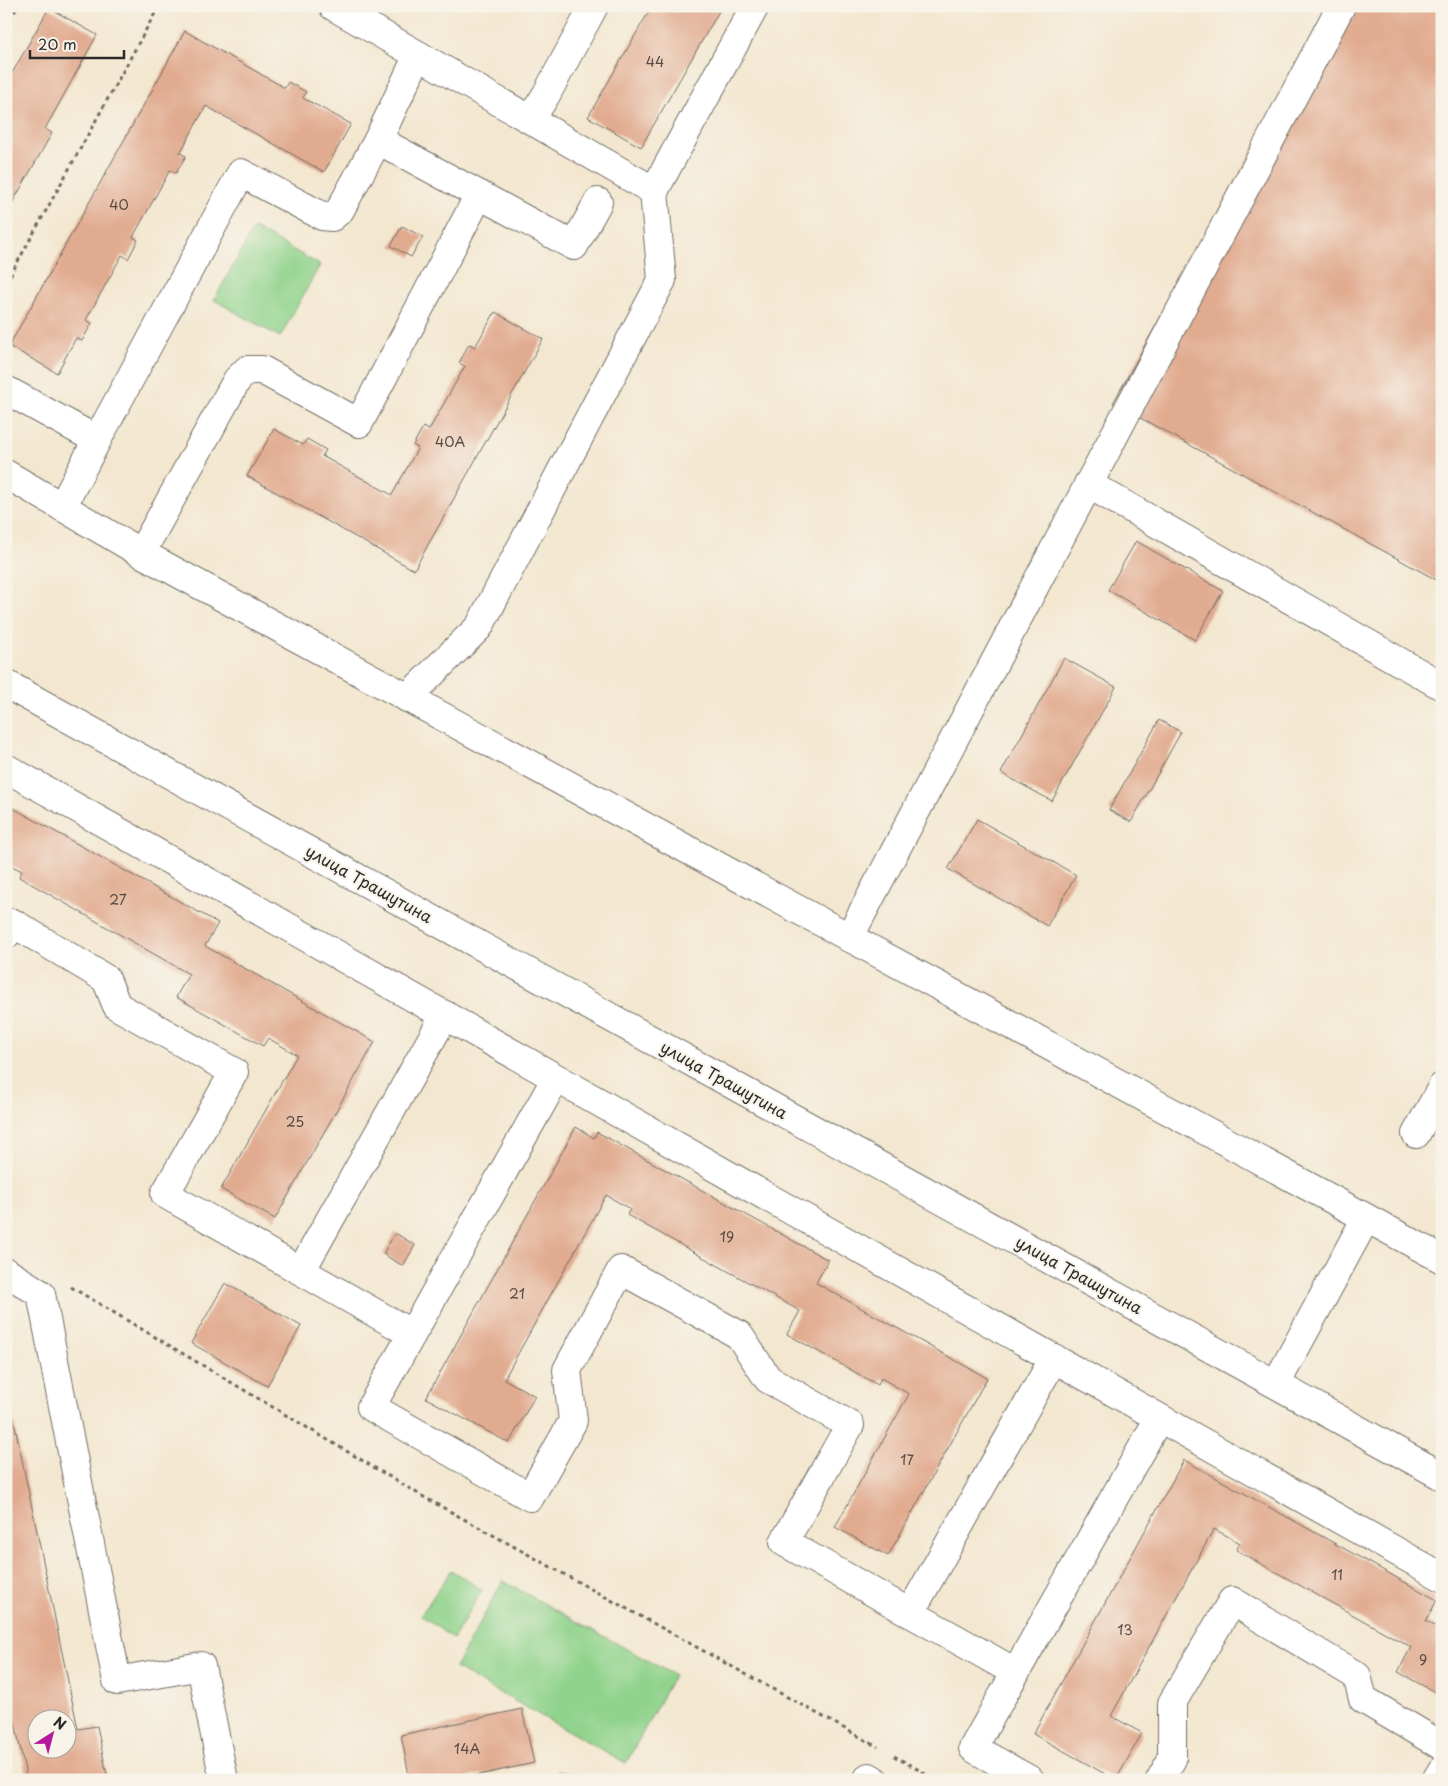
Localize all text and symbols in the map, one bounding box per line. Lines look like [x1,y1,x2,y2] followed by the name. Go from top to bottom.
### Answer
[30,28,124,60] scale bar
[38,32,77,55] text: 20 m
[646,51,664,72] house number: 44
[109,194,129,215] house number: 40
[435,431,465,452] house number: 40А
[302,838,437,928] street label: улица Трашутина
[109,889,127,910] house number: 27
[657,1034,792,1124] street label: улица Трашутина
[286,1111,304,1132] house number: 25
[720,1226,734,1247] house number: 19
[1012,1229,1147,1319] street label: улица Трашутина
[509,1283,525,1304] house number: 21
[900,1449,914,1470] house number: 17
[1331,1564,1343,1585] house number: 11
[1117,1619,1133,1640] house number: 13
[1419,1649,1427,1670] house number: 9
[28,1708,78,1758] north arrow
[49,1711,71,1735] text: N
[454,1738,480,1759] house number: 14А

